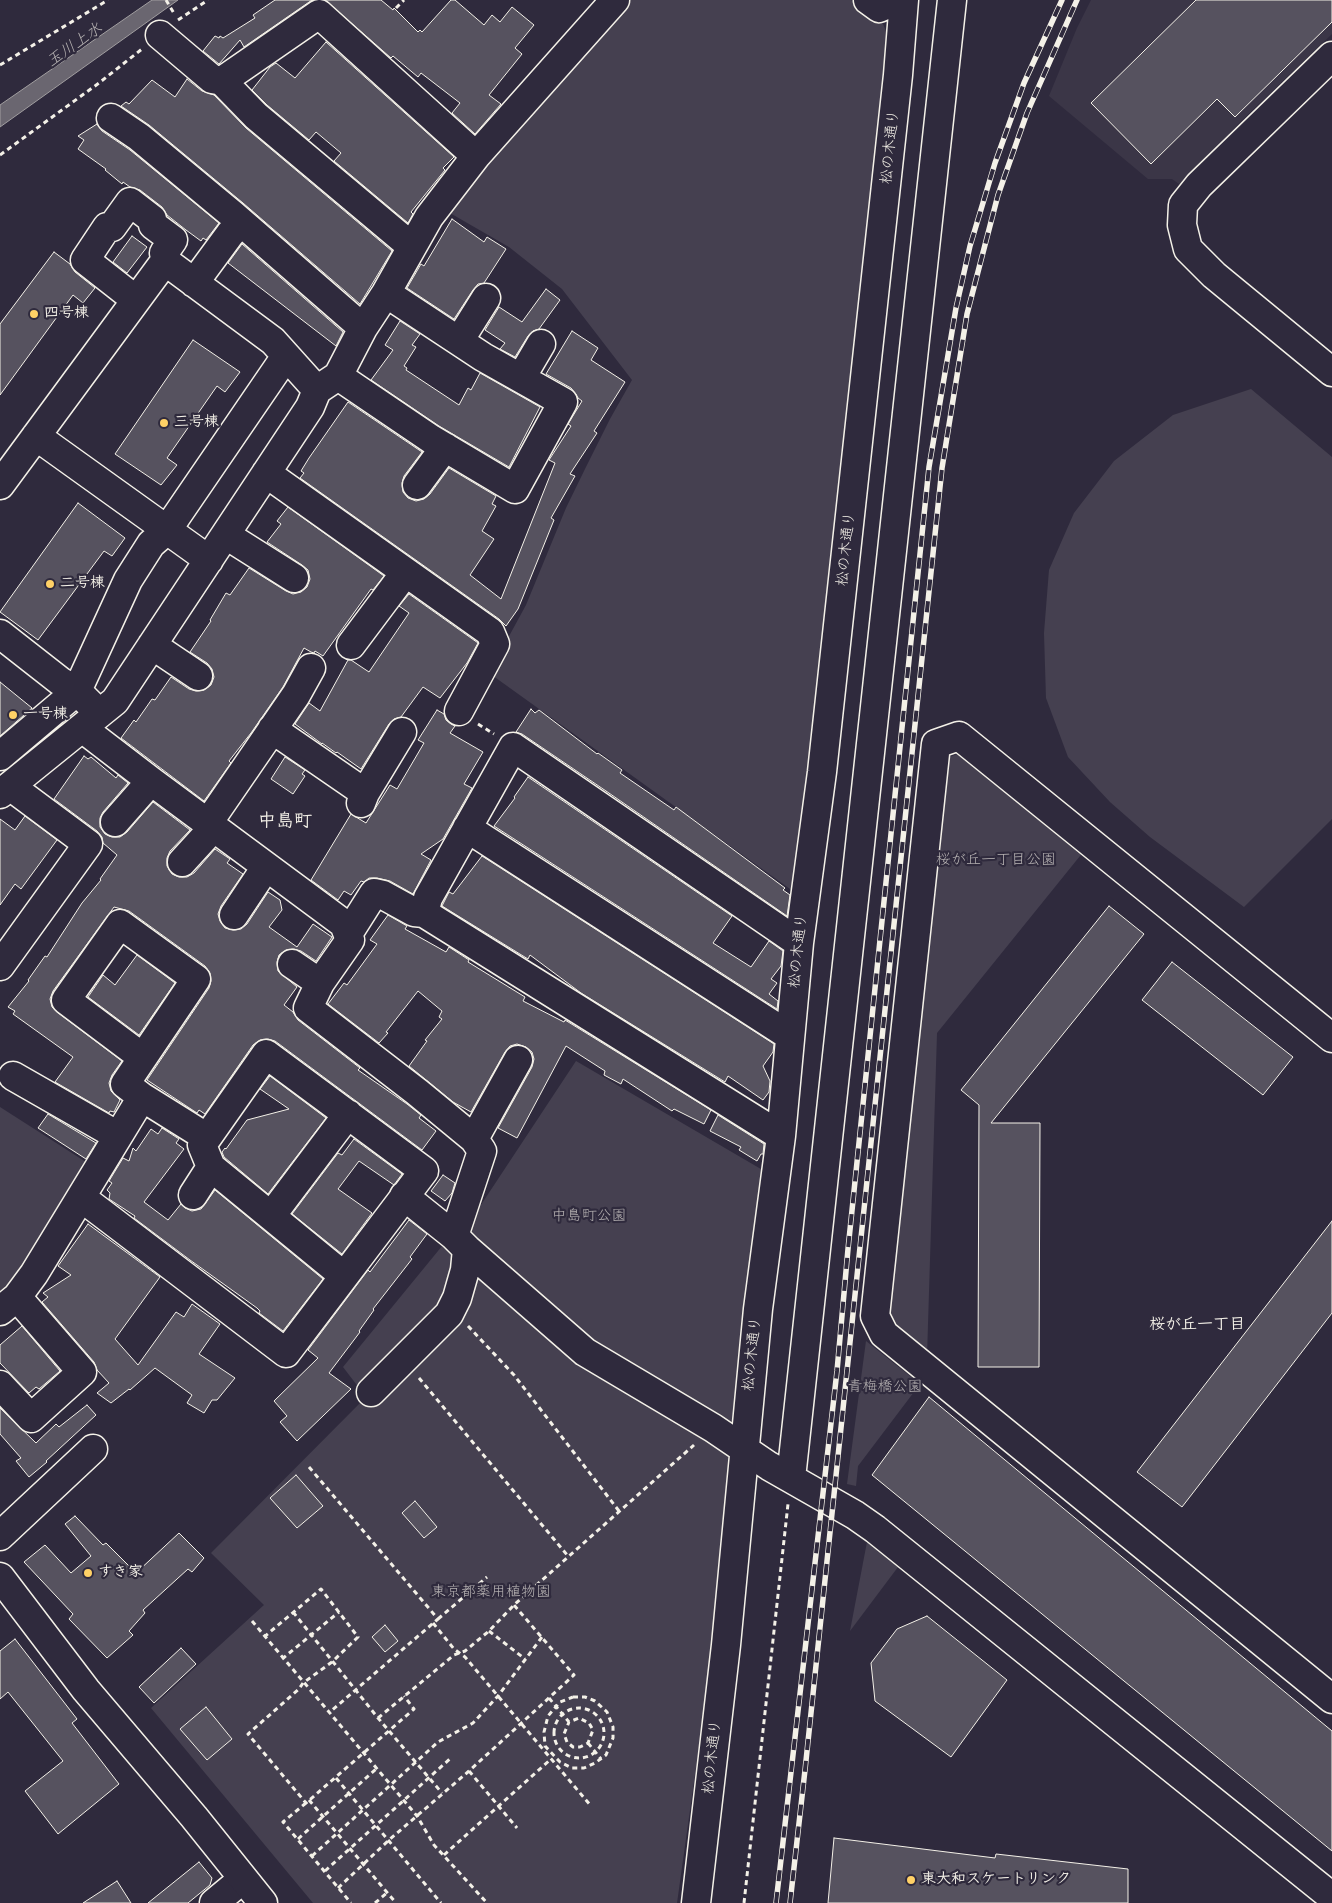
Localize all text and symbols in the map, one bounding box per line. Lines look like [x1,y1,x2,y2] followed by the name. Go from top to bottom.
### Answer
[43,20,107,72] water label: 玉川上水
[878,109,904,185] street label: 松の木通り
[44,305,89,323] place label: 四号棟
[28,308,40,320] marker: 四号棟
[174,414,219,432] place label: 三号棟
[158,417,170,429] marker: 三号棟
[834,511,860,587] street label: 松の木通り
[60,575,105,593] place label: 二号棟
[44,578,56,590] marker: 二号棟
[23,706,68,724] place label: 一号棟
[7,709,19,721] marker: 一号棟
[258,811,312,833] district label: 中島町
[936,852,1056,870] park label: 桜が丘一丁目公園
[786,913,812,989] street label: 松の木通り
[552,1208,626,1226] park label: 中島町公園
[740,1316,766,1392] street label: 松の木通り
[1149,1316,1245,1336] district label: 桜が丘一丁目
[848,1379,922,1397] park label: 青梅橋公園
[98,1564,143,1582] place label: すき家
[82,1567,94,1579] marker: すき家
[431,1584,551,1602] park label: 東京都薬用植物園
[700,1719,726,1795] street label: 松の木通り
[921,1871,1071,1889] place label: 東大和スケートリンク
[905,1874,917,1886] marker: 東大和スケートリンク

